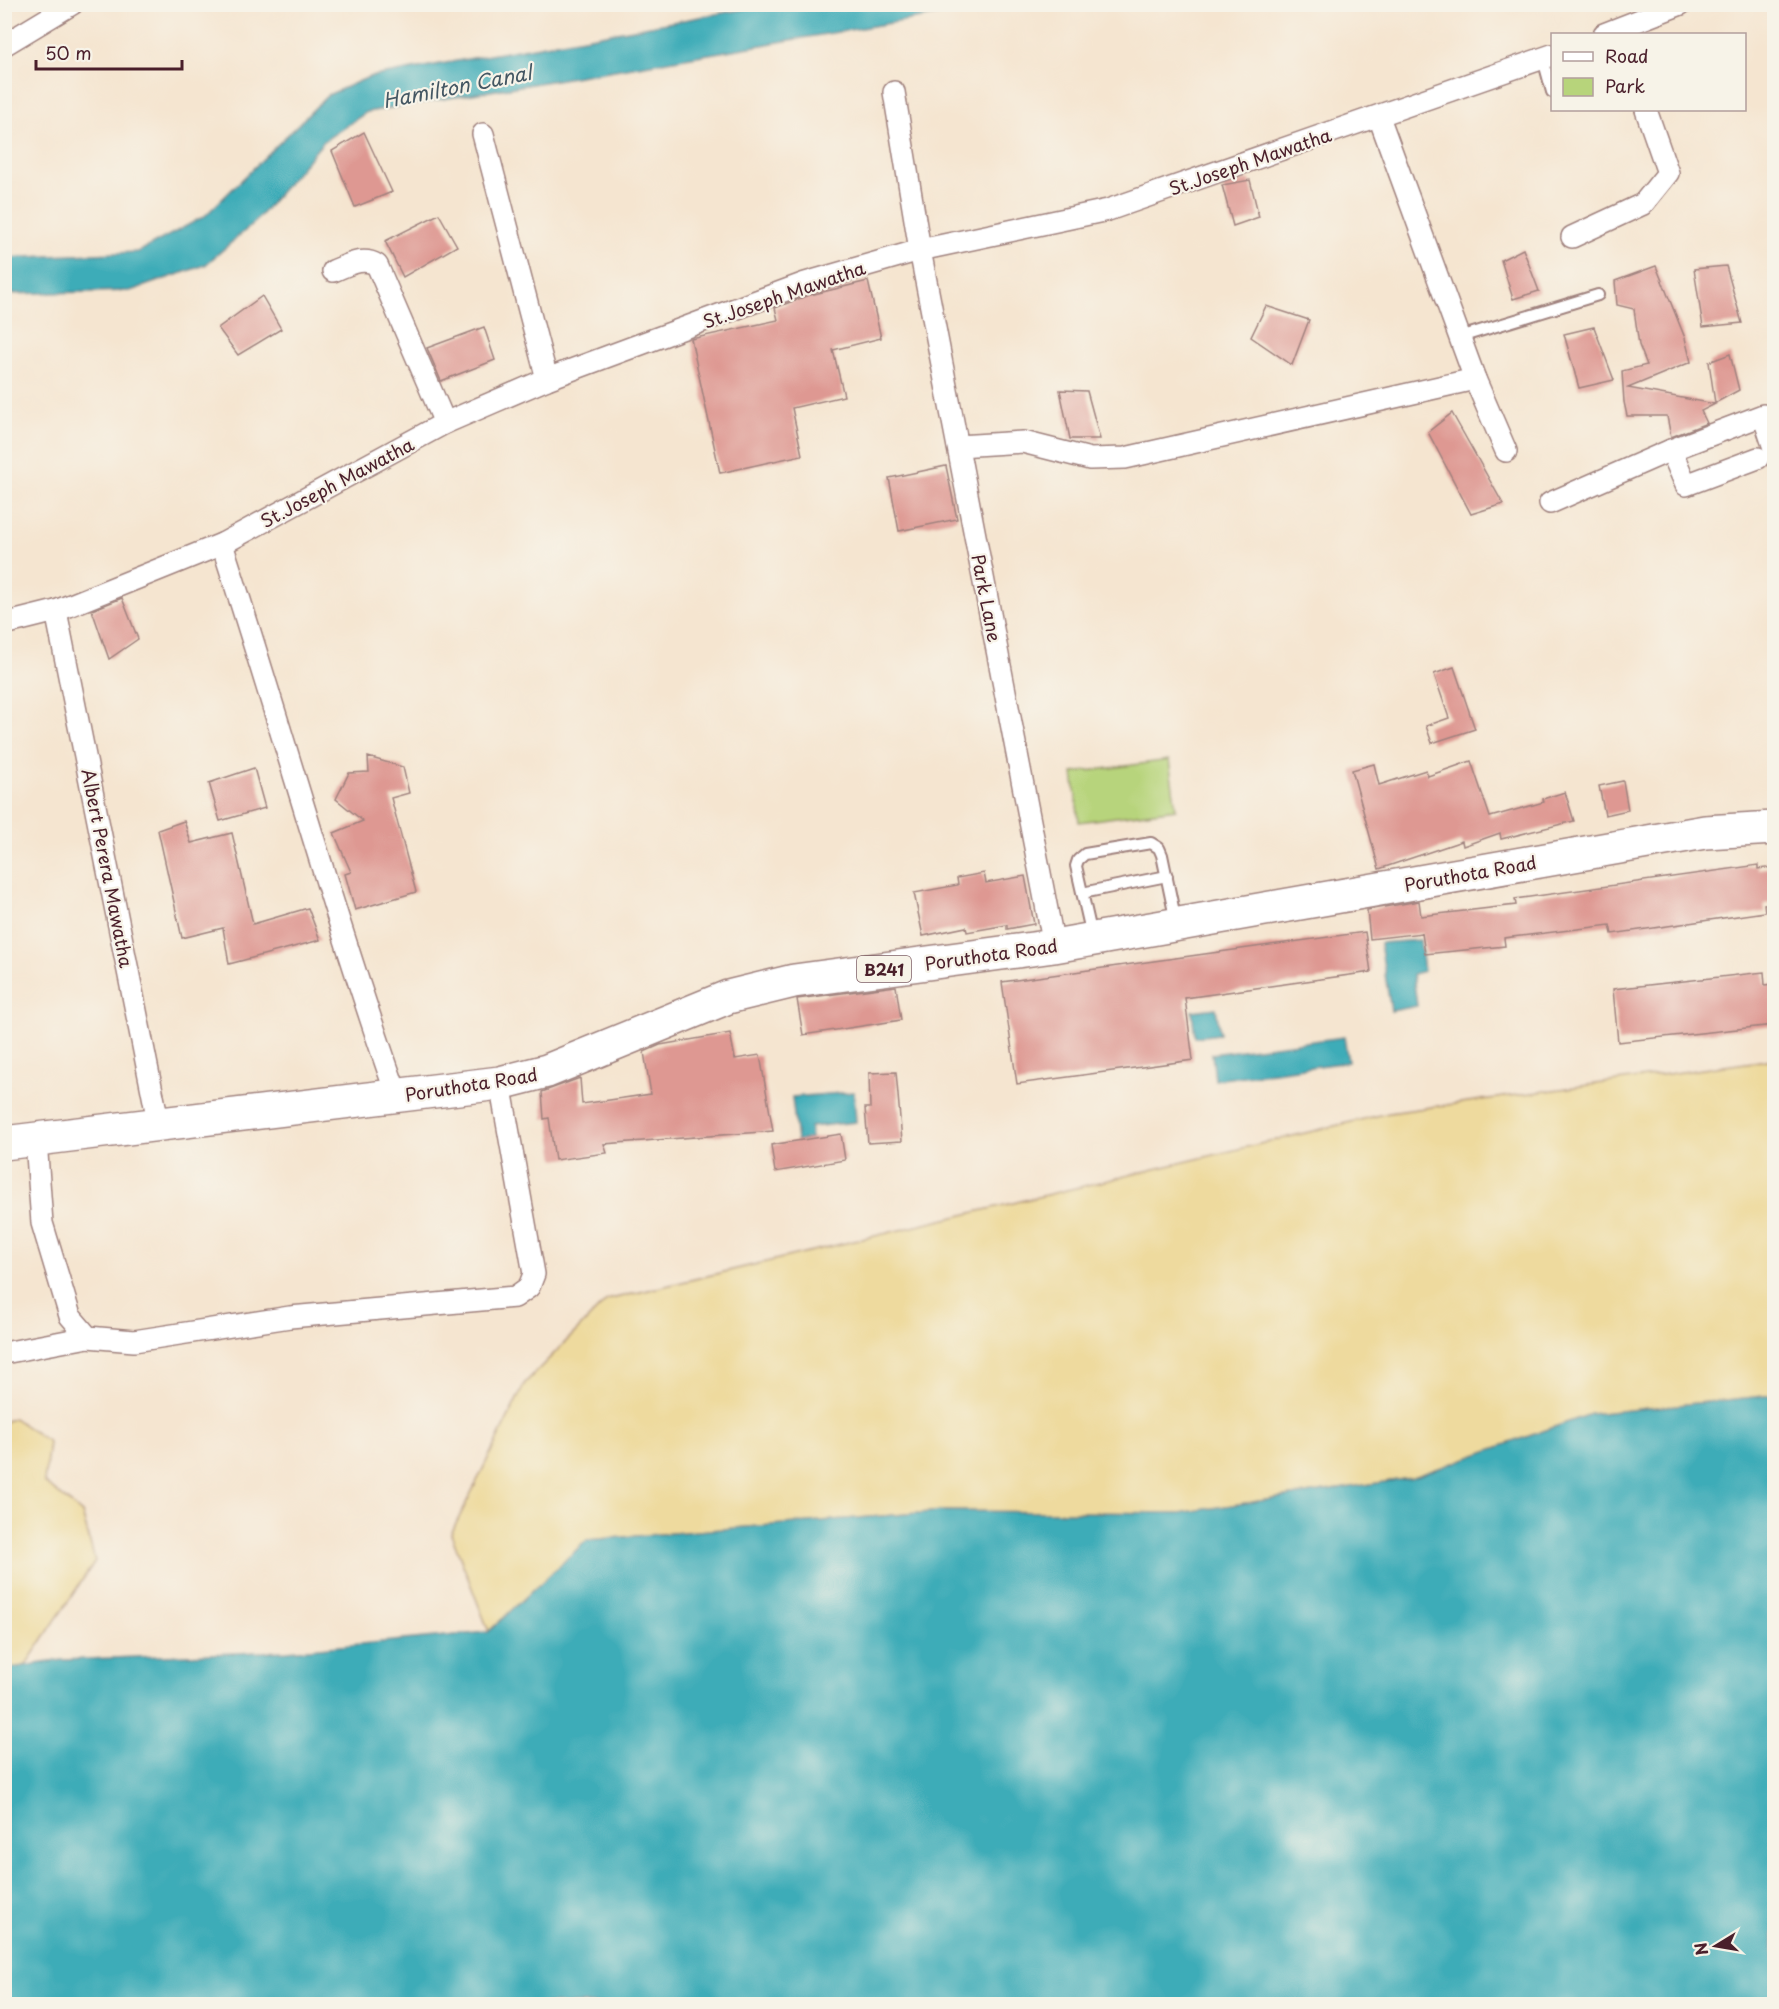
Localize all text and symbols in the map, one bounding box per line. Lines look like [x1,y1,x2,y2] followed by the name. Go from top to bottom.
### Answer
[36,33,182,71] scale bar
[1551,33,1746,111] legend
[45,39,92,66] text: 50 m
[1605,42,1649,69] text: Road
[380,56,537,115] water label: Hamilton Canal
[1605,72,1645,99] text: Park
[1165,120,1335,201] street label: St.Joseph Mawatha
[699,253,869,334] street label: St.Joseph Mawatha
[256,430,419,534] street label: St.Joseph Mawatha
[965,552,1009,644] street label: Park Lane
[75,766,141,970] street label: Albert Perera Mawatha
[1402,848,1538,898] street label: Poruthota Road
[923,931,1059,977] street label: Poruthota Road
[857,956,911,982] road number: B241
[403,1060,539,1108] street label: Poruthota Road
[1686,1916,1746,1976] north arrow
[1687,1941,1713,1958] text: N

